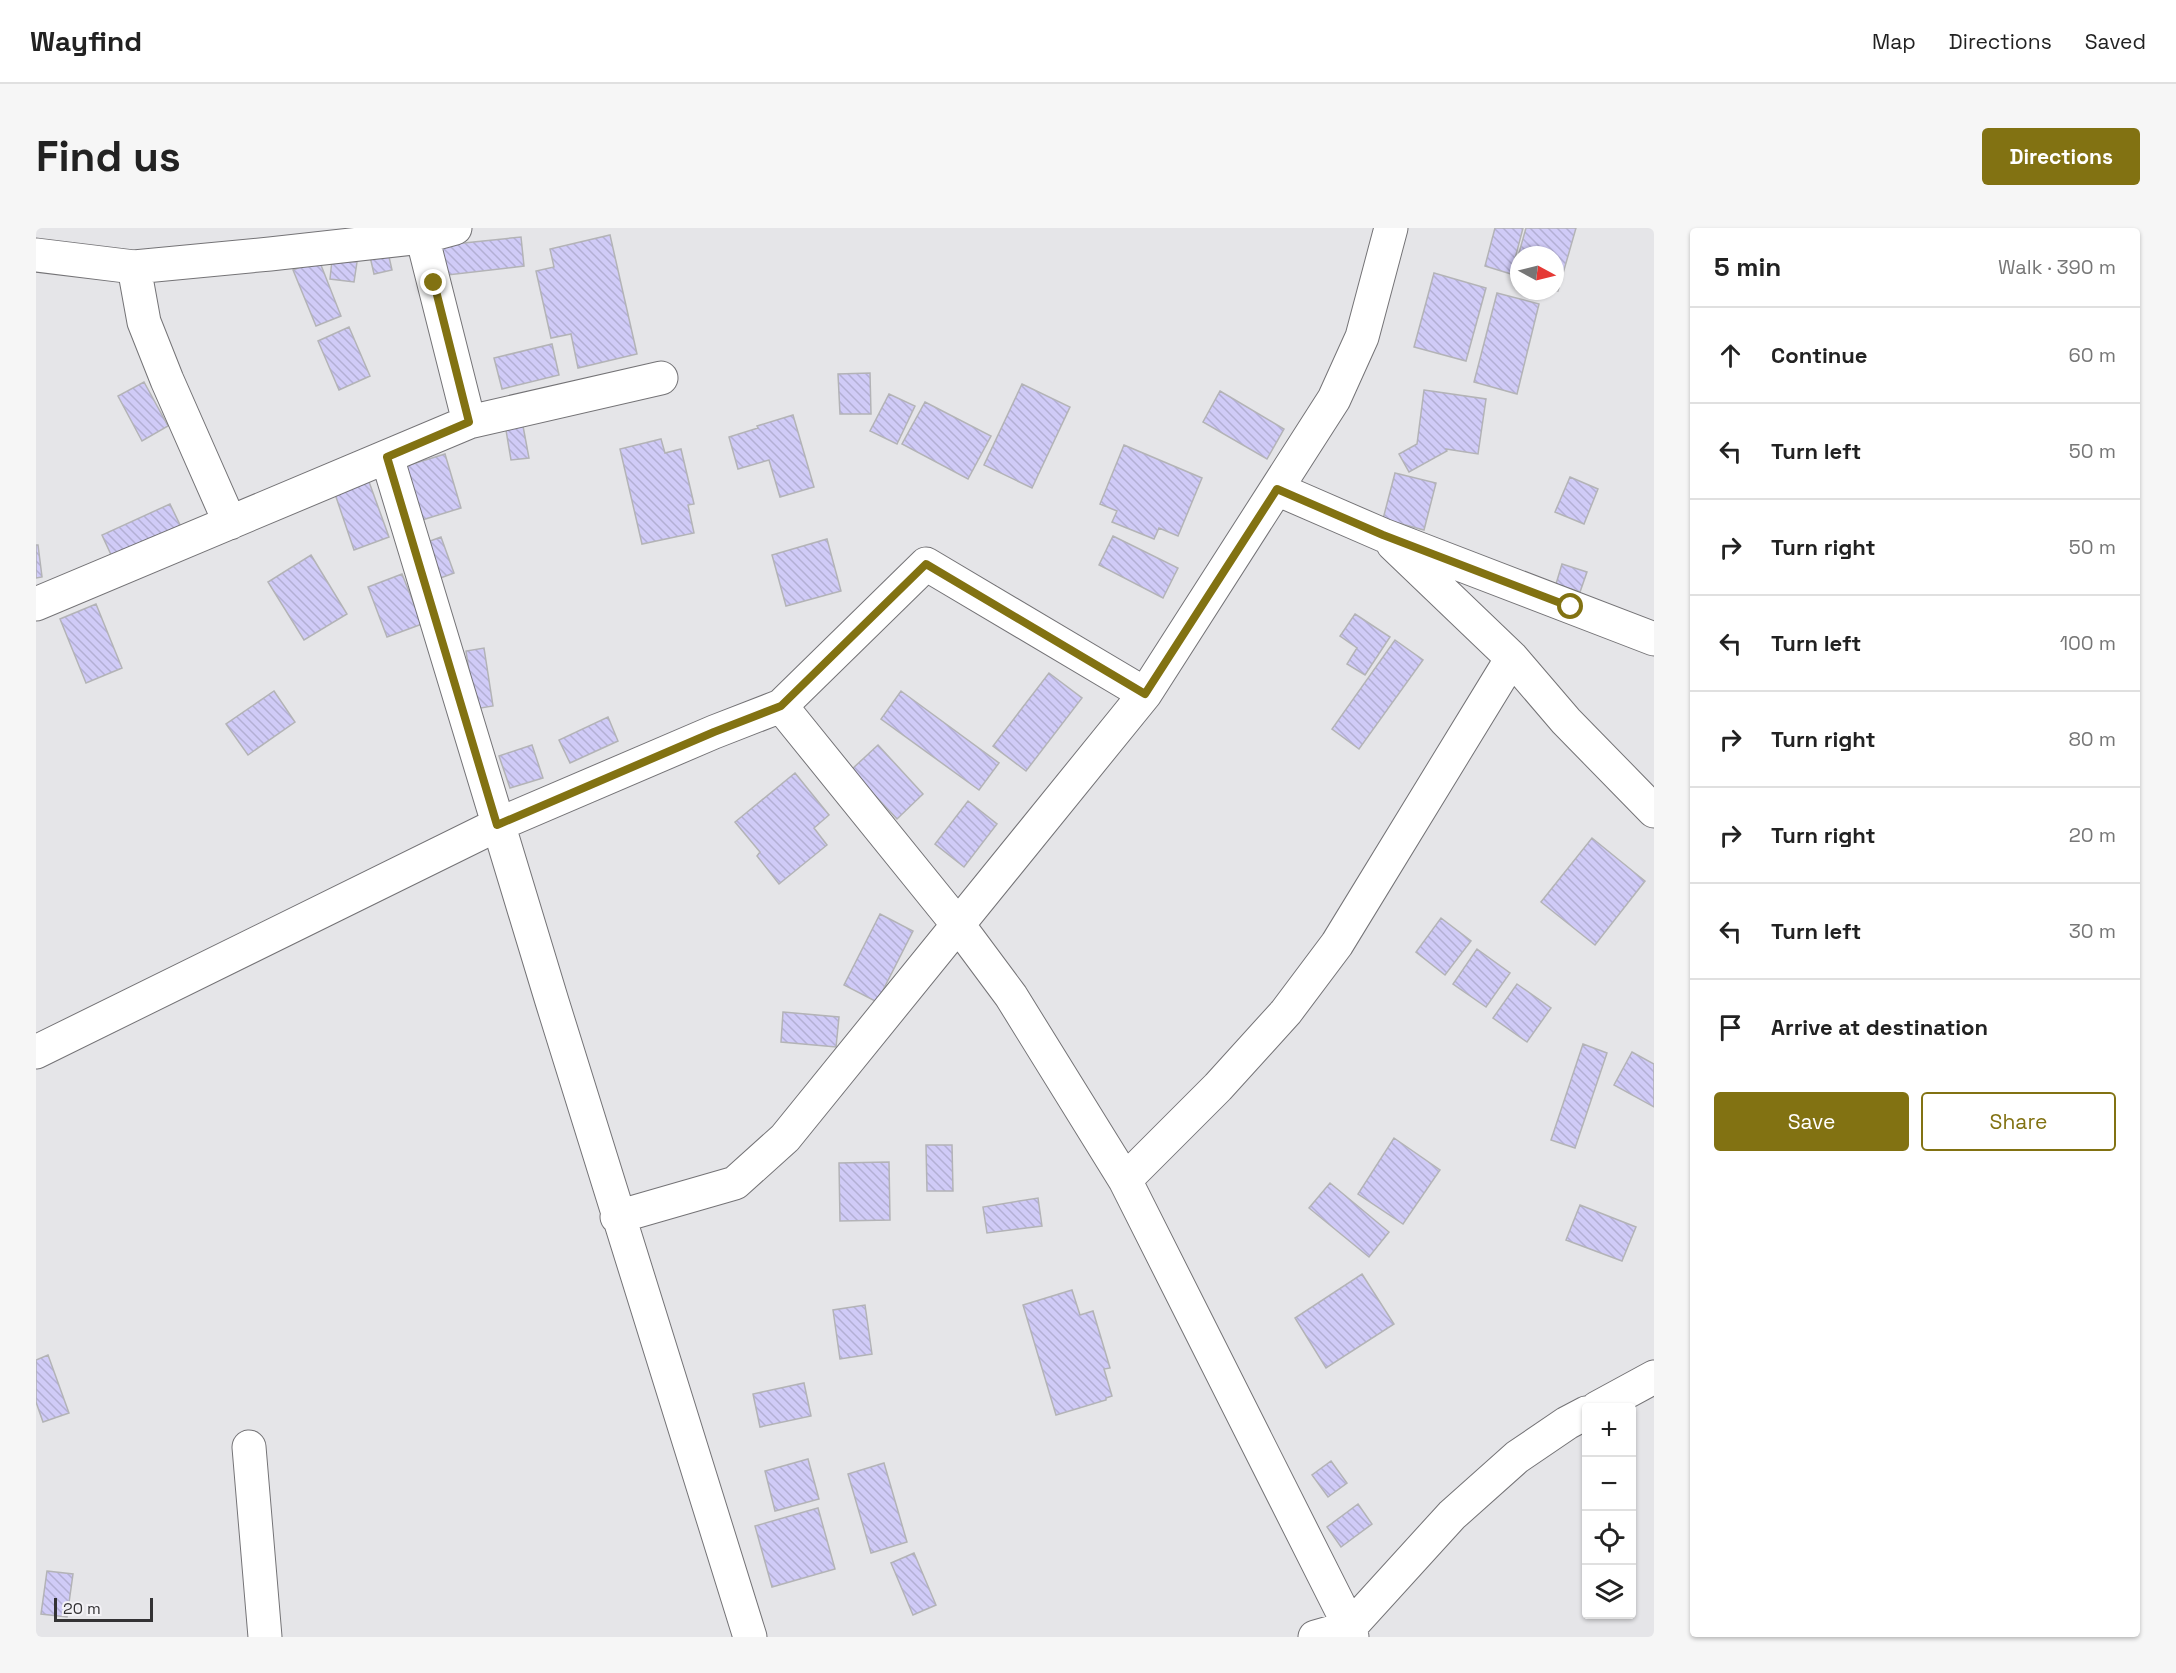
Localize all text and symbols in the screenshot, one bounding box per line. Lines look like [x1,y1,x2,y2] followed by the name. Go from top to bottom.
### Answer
[30,23,142,59] text: Wayfind
[1872,28,1916,55] text: Map
[1949,28,2052,55] text: Directions
[2085,28,2146,55] text: Saved
[1982,128,2140,185] button: Directions
[36,130,181,183] text: Find us
[1510,246,1564,300] north arrow
[1714,250,1781,284] text: 5 min
[1998,254,2116,280] text: Walk · 390 m
[420,269,446,295] route end
[1714,339,1747,372] icon: ahead
[1771,341,1867,369] text: Continue
[2069,342,2116,368] text: 60 m
[1714,435,1747,468] icon: left
[1771,437,1861,465] text: Turn left
[2069,438,2116,464] text: 50 m
[1714,531,1747,564] icon: right
[1771,533,1876,561] text: Turn right
[2069,534,2116,560] text: 50 m
[1557,593,1583,619] route start
[1714,627,1747,660] icon: left
[1771,629,1861,657] text: Turn left
[2060,630,2116,656] text: 100 m
[1714,723,1747,756] icon: right
[1771,725,1876,753] text: Turn right
[2068,726,2116,752] text: 80 m
[1714,819,1747,852] icon: right
[1771,821,1876,849] text: Turn right
[2069,822,2116,848] text: 20 m
[1714,915,1747,948] icon: left
[1771,917,1861,945] text: Turn left
[2069,918,2116,944] text: 30 m
[1714,1011,1747,1044] icon: arrive
[1771,1013,1988,1041] text: Arrive at destination
[1714,1092,1909,1151] button: Save
[1921,1092,2116,1151] button: Share
[1582,1403,1636,1619] map controls
[1582,1403,1636,1457] button: +
[1582,1457,1636,1511] button: −
[1582,1511,1636,1565] button: locate
[1582,1565,1636,1619] button: layers
[54,1595,153,1622] scale bar
[63,1598,101,1619] text: 20 m

